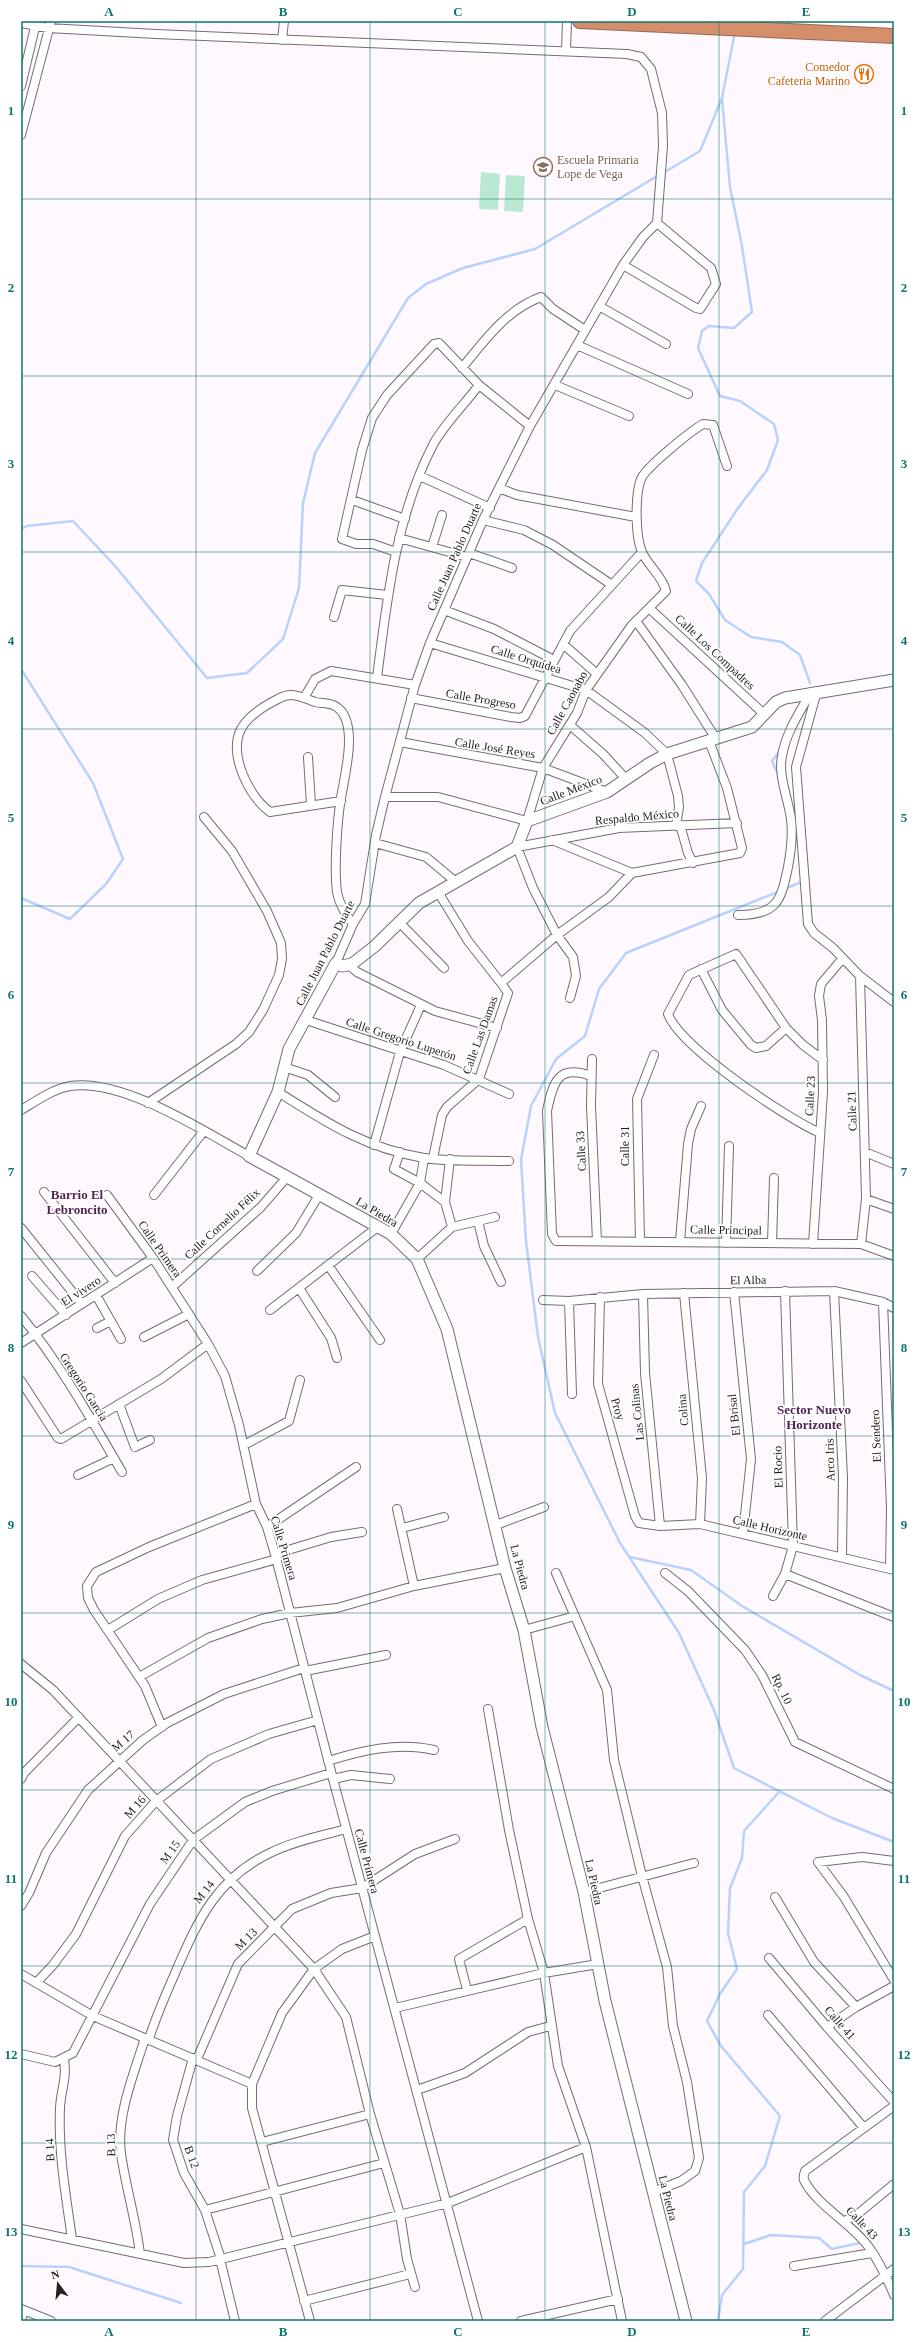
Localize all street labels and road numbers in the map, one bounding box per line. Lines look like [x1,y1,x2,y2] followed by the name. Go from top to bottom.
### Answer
[424,501,484,613] street label: Calle Juan Pablo Duarte
[672,611,758,693] street label: Calle Los Compadres
[489,642,564,677] street label: Calle Orquídea
[544,669,590,737] street label: Calle Caonabo
[445,686,517,712] street label: Calle Progreso
[454,735,537,761] street label: Calle José Reyes
[538,772,604,808] street label: Calle México
[594,806,680,828] street label: Respaldo México
[292,898,358,1008] street label: Calle Juan Pablo Duarte
[459,994,501,1076] street label: Calle Las Damas
[344,1015,458,1063] street label: Calle Gregorio Luperón
[802,1075,818,1117] street label: Calle 23
[844,1091,860,1131] street label: Calle 21
[618,1126,632,1166] street label: Calle 31
[573,1130,589,1172] street label: Calle 33
[181,1185,263,1263] street label: Calle Cornelio Félix
[354,1194,401,1230] street label: La Piedra
[135,1218,185,1281] street label: Calle Primera
[690,1222,763,1238] street label: Calle Principal
[59,1273,103,1309] street label: El vivero
[730,1273,767,1287] street label: El Alba
[57,1350,112,1424] street label: Gregorio Garcia
[627,1383,647,1441] street label: Las Colinas
[675,1393,691,1427] street label: Colina
[725,1393,743,1437] street label: El Brisal
[608,1396,628,1422] street label: Proy
[868,1409,884,1463] street label: El Sendero
[822,1438,838,1482] street label: Arco Iris
[770,1446,786,1488] street label: El Rocio
[731,1513,809,1543] street label: Calle Horizonte
[268,1514,301,1582] street label: Calle Primera
[507,1543,533,1592] street label: La Piedra
[769,1672,795,1706] street label: Rp. 10
[109,1727,137,1755] street label: M 17
[121,1793,149,1821] street label: M 16
[352,1827,383,1895] street label: Calle Primera
[157,1838,183,1866] street label: M 15
[582,1858,606,1907] street label: La Piedra
[191,1878,217,1906] street label: M 14
[232,1925,260,1953] street label: M 13
[821,2003,859,2043] street label: Calle 41
[104,2133,118,2157] street label: B 13
[42,2138,58,2162] street label: B 14
[181,2144,203,2170] street label: B 12
[656,2174,681,2223] street label: La Piedra
[843,2203,881,2243] street label: Calle 43

